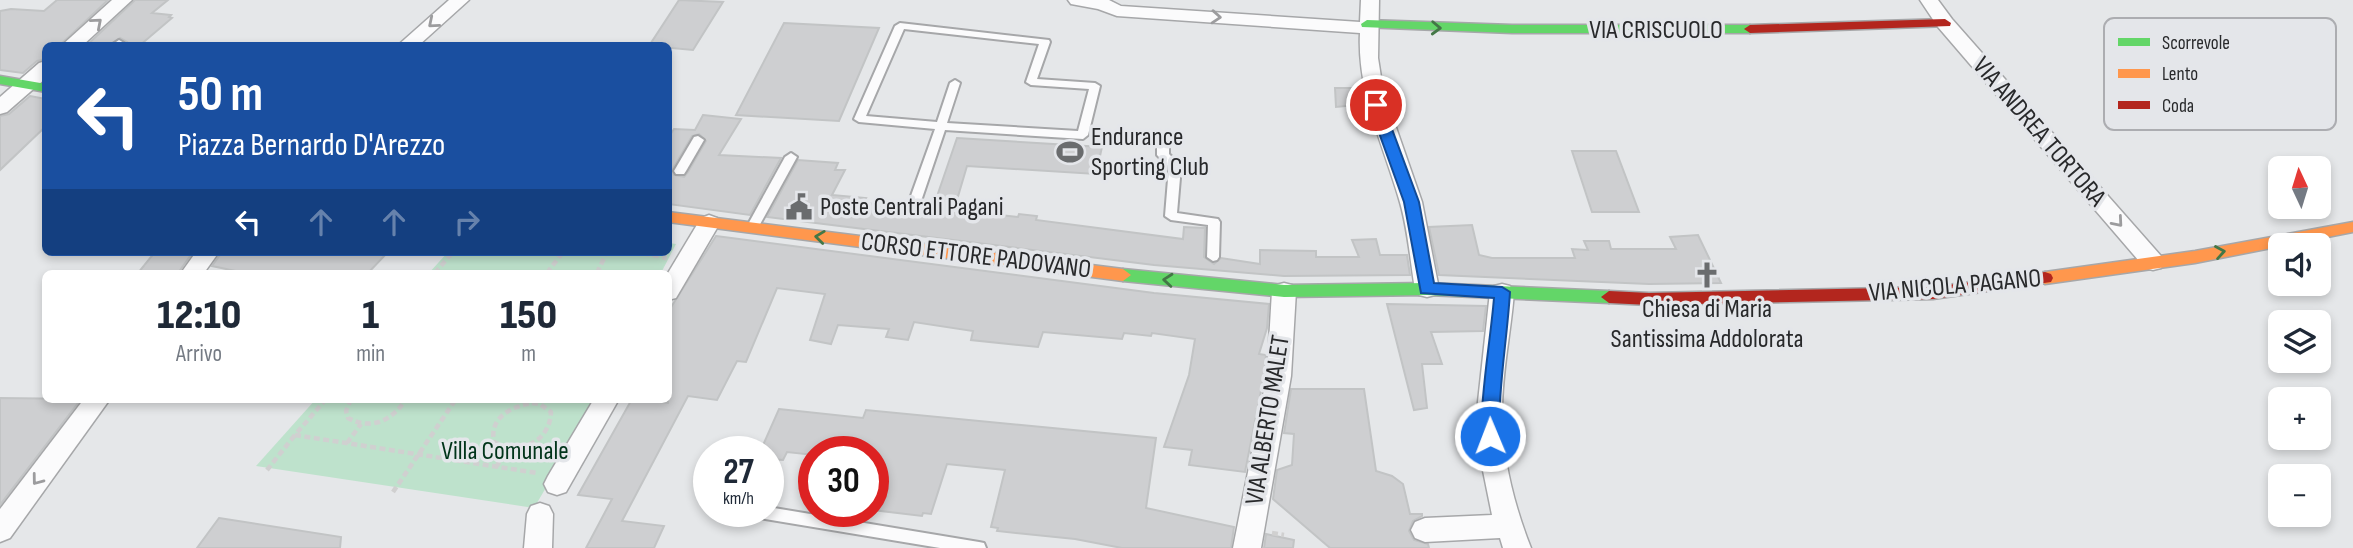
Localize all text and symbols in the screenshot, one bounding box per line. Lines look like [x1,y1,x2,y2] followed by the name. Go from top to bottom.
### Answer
[1211,10,1222,25] one-way arrow
[428,15,441,27] one-way arrow
[1589,15,1723,46] street label: VIA CRISCUOLO
[2104,18,2336,130] legend
[88,19,101,31] one-way arrow
[1430,20,1441,35] one-way arrow
[2162,32,2230,55] text: Scorrevole
[1966,51,2113,214] street label: VIA ANDREA TORTORA
[2162,63,2198,86] text: Lento
[178,66,263,125] text: 50 m
[63,70,154,161] icon: left
[1346,75,1406,135] pin
[1357,86,1395,124] icon: arrive
[2162,95,2194,118] text: Coda
[1091,122,1209,183] place label: Endurance Sporting Club
[178,126,445,165] text: Piazza Bernardo D'Arezzo
[1055,137,1085,167] sports icon: Endurance Sporting Club
[2268,156,2331,219] north arrow
[2268,156,2331,527] map controls
[784,192,814,222] public building icon: Poste Centrali Pagani
[820,192,1004,223] place label: Poste Centrali Pagani
[229,203,267,241] icon: left
[302,203,340,241] icon: ahead
[375,203,413,241] icon: ahead
[448,203,486,241] icon: right
[2110,214,2122,227] one-way arrow
[859,227,1093,285] street label: CORSO ETTORE PADOVANO
[815,229,826,244] one-way arrow
[2268,233,2331,296] button: sound
[2214,245,2226,260] one-way arrow
[1692,260,1722,290] church icon: Chiesa di Maria Santissima Addolorata
[1868,263,2042,309] street label: VIA NICOLA PAGANO
[1162,273,1173,288] one-way arrow
[157,290,241,341] text: 12:10
[362,290,379,341] text: 1
[500,290,557,341] text: 150
[1611,294,1804,355] place label: Chiesa di Maria Santissima Addolorata
[2268,310,2331,373] button: layers
[1239,333,1297,507] street label: VIA ALBERTO MALET
[176,340,222,368] text: Arrivo
[356,340,385,368] text: min
[521,340,536,368] text: m
[2268,387,2331,450] button: +
[1453,399,1527,473] position arrow
[441,436,569,467] park label: Villa Comunale
[798,436,889,527] speed limit sign: 30
[723,451,754,494] text: 27
[2268,464,2331,527] button: −
[32,473,45,485] one-way arrow
[723,488,754,509] text: km/h

